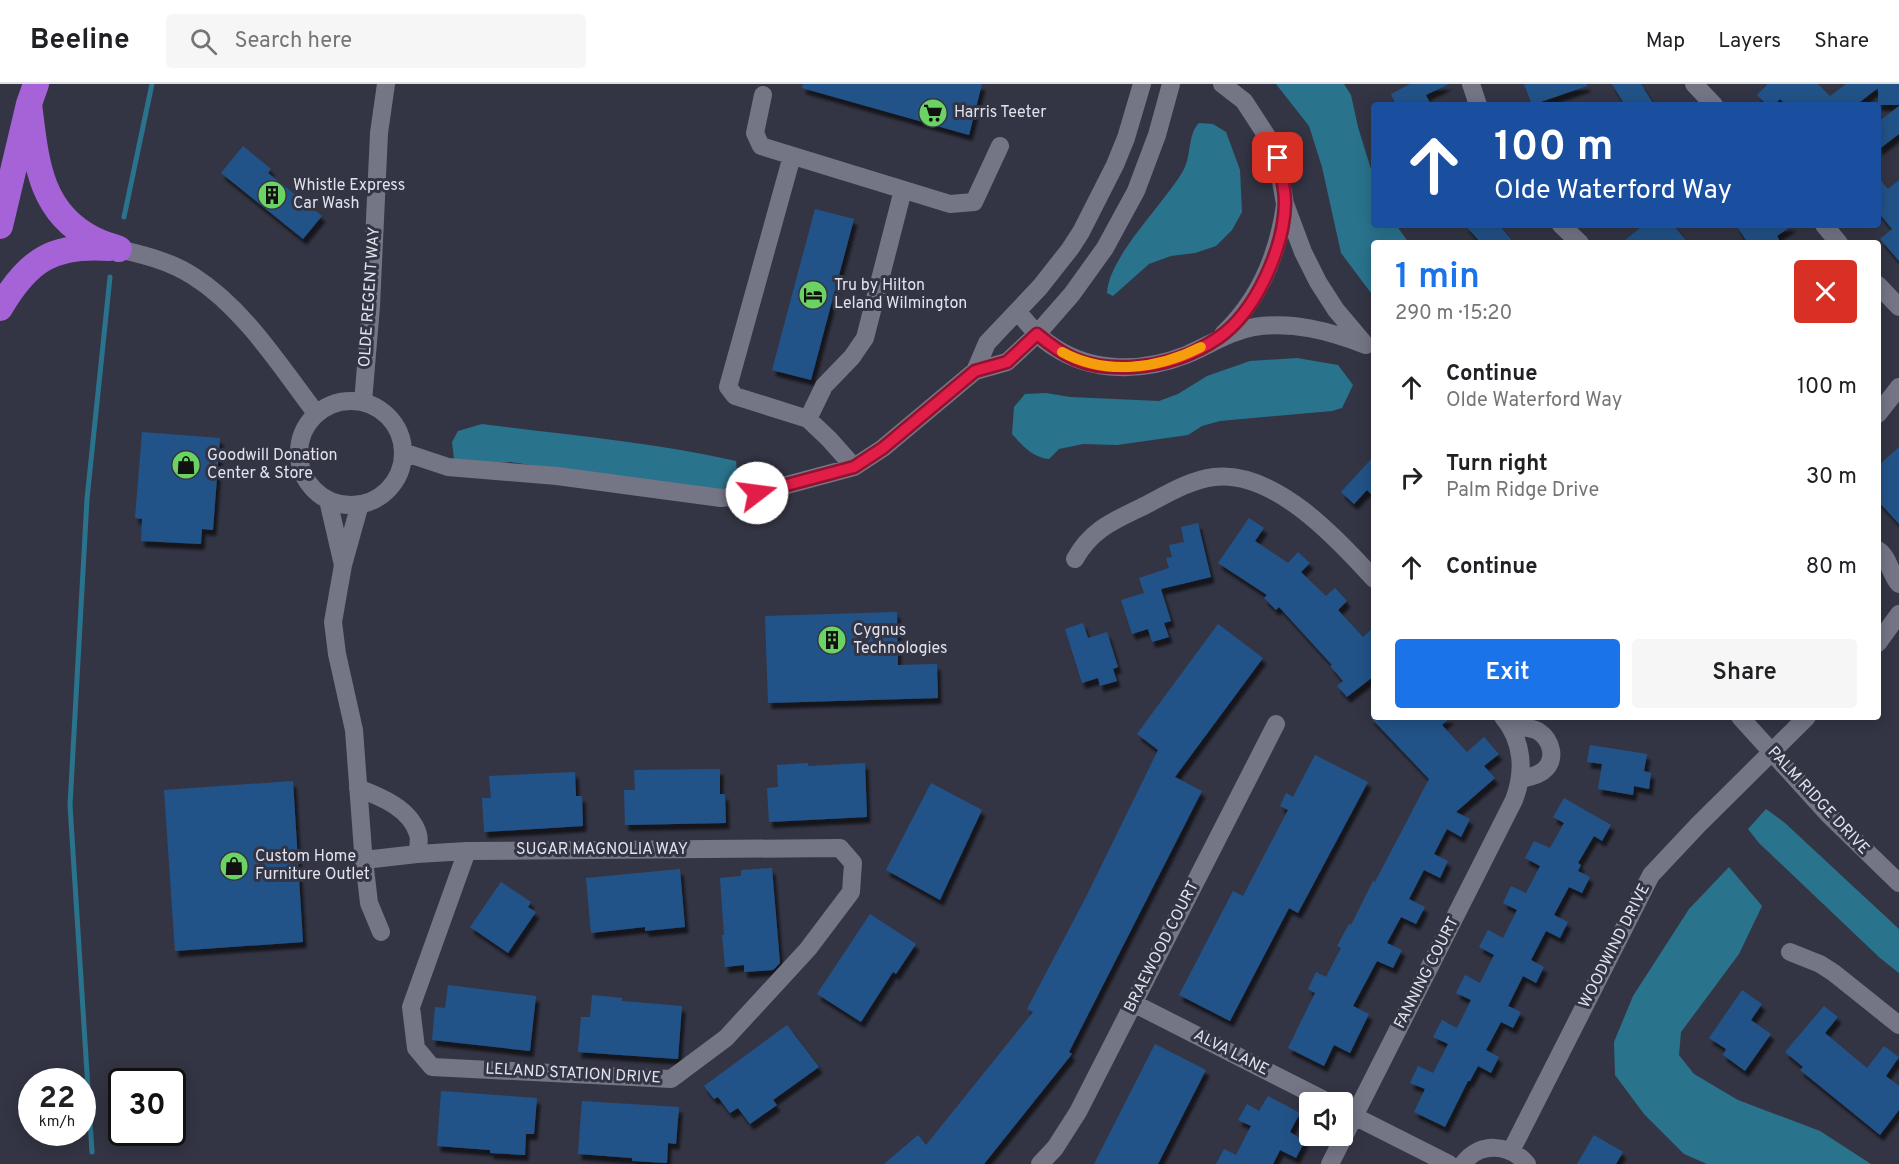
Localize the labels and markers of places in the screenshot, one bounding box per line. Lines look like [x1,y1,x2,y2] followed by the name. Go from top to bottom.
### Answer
[917,97,949,129] supermarket icon: Harris Teeter
[954,103,1046,123] place label: Harris Teeter
[1252,132,1303,183] pin
[293,176,405,214] place label: Whistle Express Car Wash
[256,179,288,211] building icon: Whistle Express Car Wash
[834,276,967,314] place label: Tru by Hilton Leland Wilmington
[797,279,829,311] hotel icon: Tru by Hilton Leland Wilmington
[207,446,338,484] place label: Goodwill Donation Center & Store
[170,449,202,481] shop icon: Goodwill Donation Center & Store
[853,621,948,659] place label: Cygnus Technologies
[816,624,848,656] building icon: Cygnus Technologies
[255,847,370,885] place label: Custom Home Furniture Outlet
[218,850,250,882] shop icon: Custom Home Furniture Outlet

